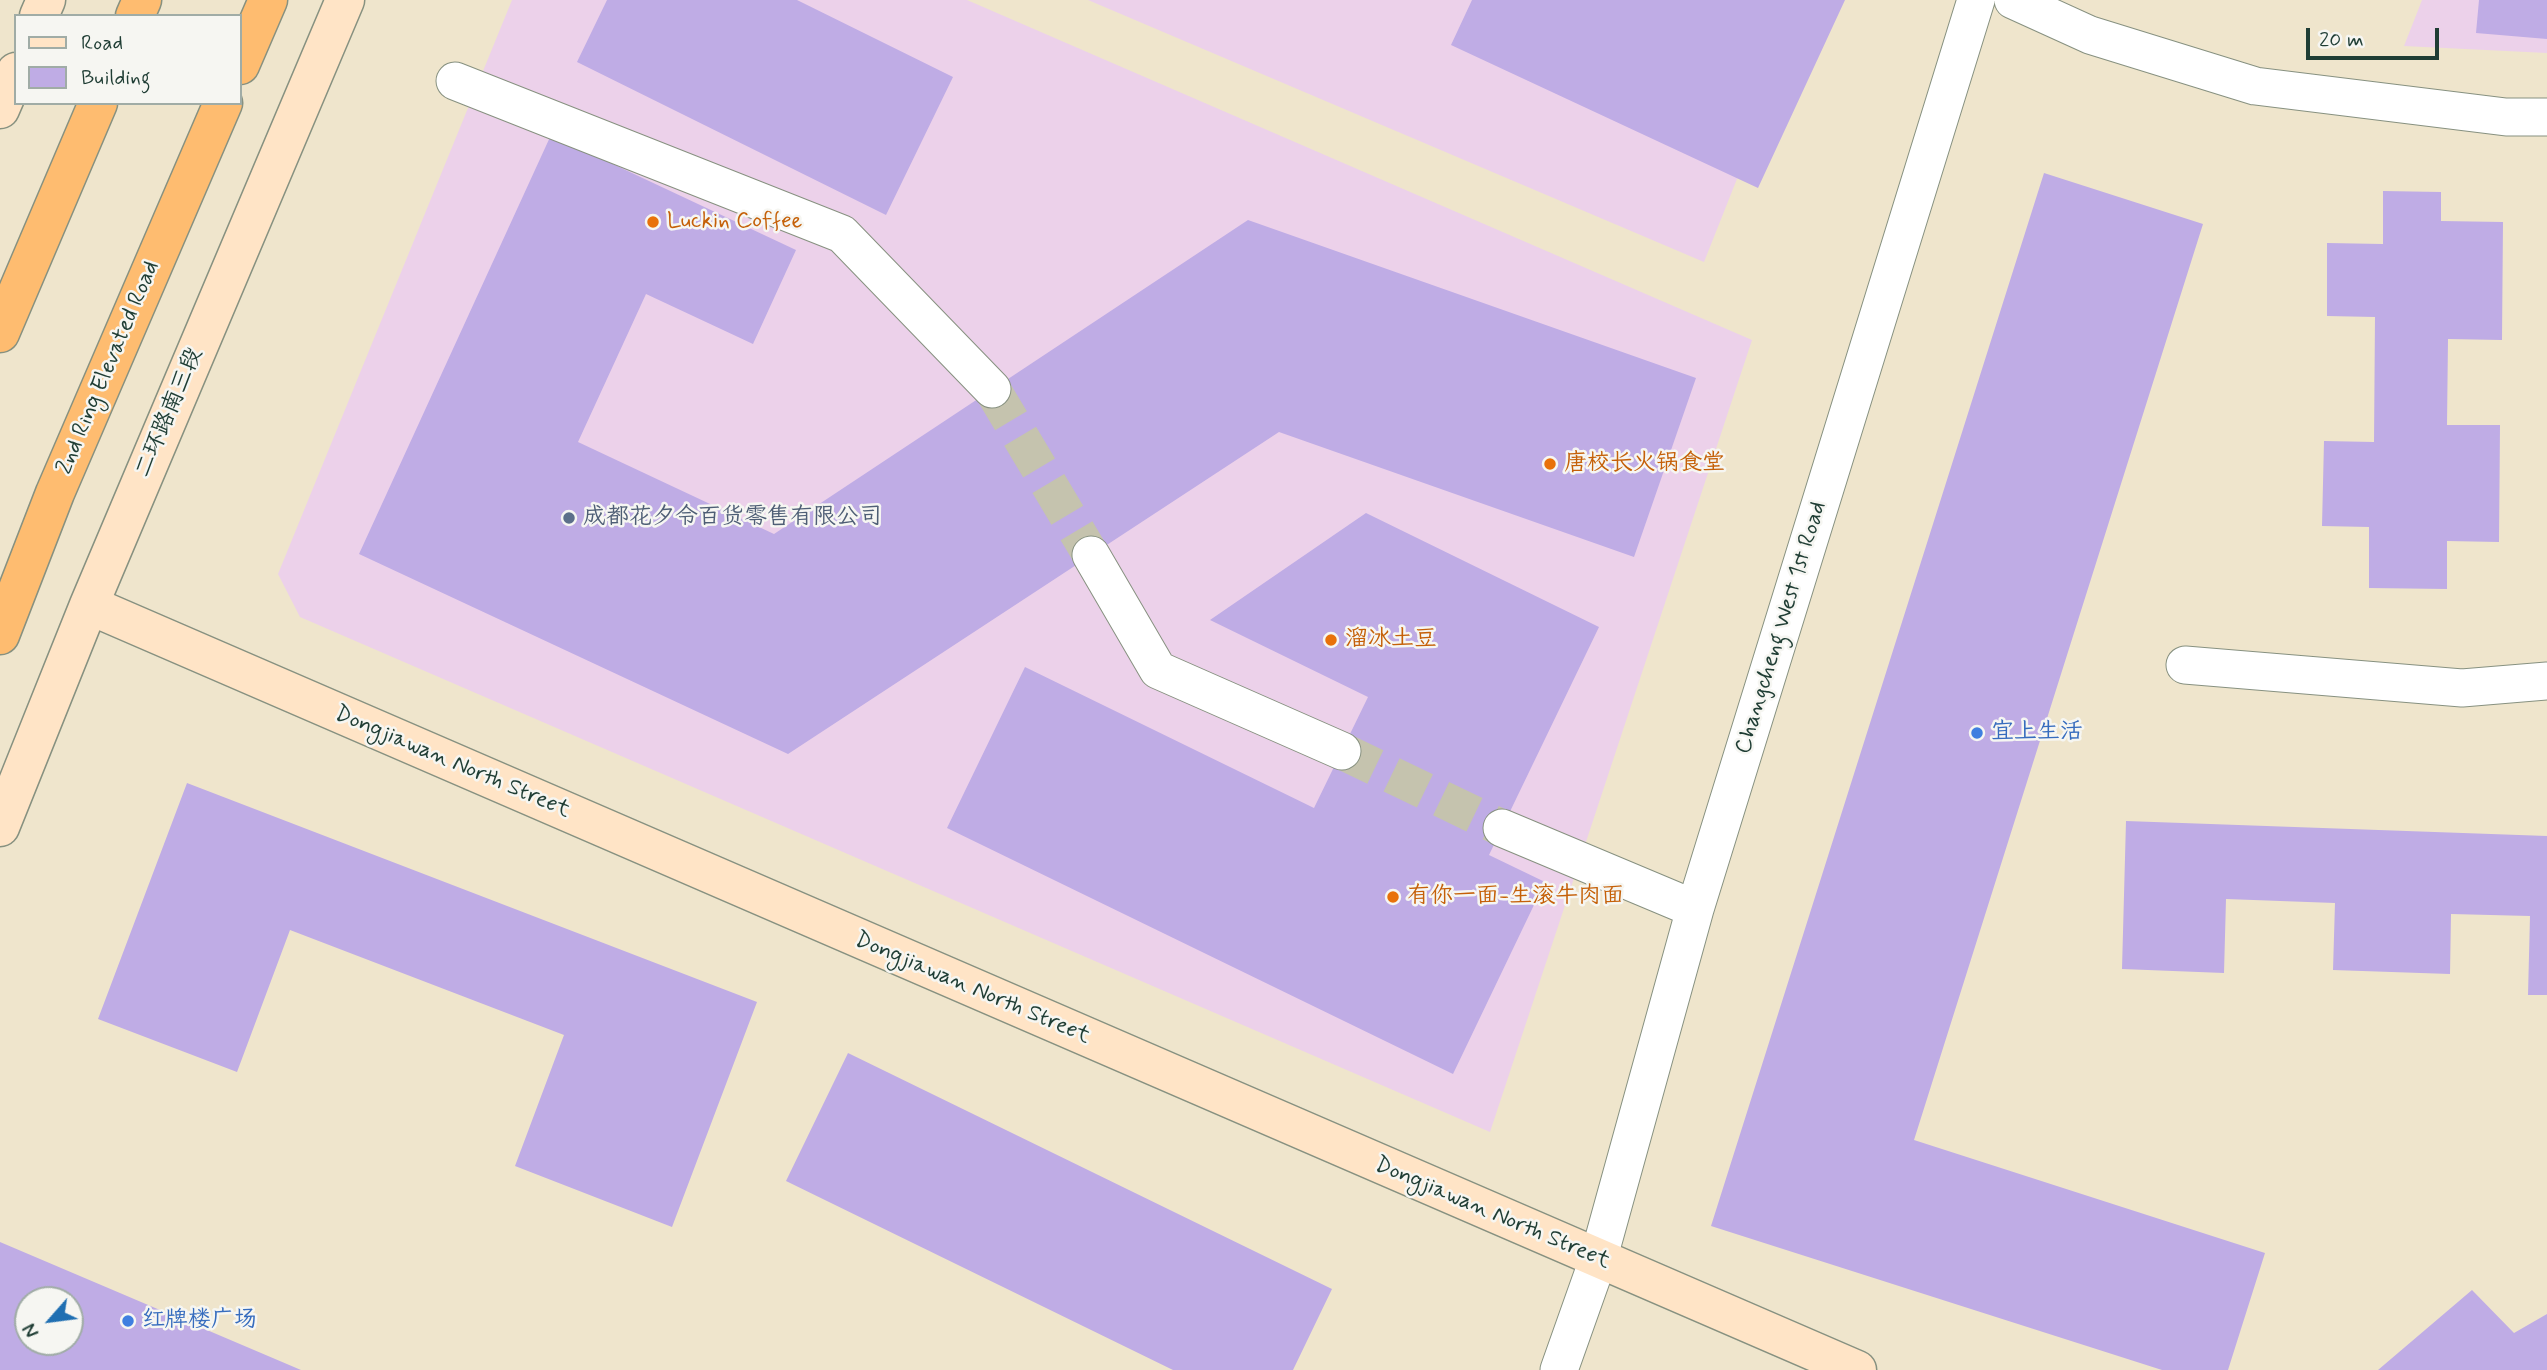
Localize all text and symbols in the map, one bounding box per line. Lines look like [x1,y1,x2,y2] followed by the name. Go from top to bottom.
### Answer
[14,14,242,105] legend
[2309,14,2442,58] scale bar
[2319,26,2364,54] text: 20 m
[81,29,123,57] text: Road
[81,64,151,92] text: Building
[667,208,802,236] place label: Luckin Coffee
[645,214,661,230] marker: Luckin Coffee
[52,257,166,479] street label: 2nd Ring Elevated Road
[130,344,210,482] street label: 二环路南三段
[1564,450,1725,478] place label: 唐校长火锅食堂
[1542,456,1558,472] marker: 唐校长火锅食堂
[1730,498,1834,758] street label: Changcheng West 1st Road
[583,504,882,532] place label: 成都花夕令百货零售有限公司
[561,510,577,526] marker: 成都花夕令百货零售有限公司
[1345,626,1437,654] place label: 溜冰土豆
[1323,632,1339,648] marker: 溜冰土豆
[330,701,574,825] street label: Dongjiawan North Street
[1991,719,2083,747] place label: 宜上生活
[1969,725,1985,741] marker: 宜上生活
[1407,883,1624,911] place label: 有你一面-生滚牛肉面
[1385,889,1401,905] marker: 有你一面-生滚牛肉面
[850,927,1094,1051] street label: Dongjiawan North Street
[1370,1152,1614,1276] street label: Dongjiawan North Street
[14,1286,84,1356] north arrow
[142,1307,257,1335] place label: 红牌楼广场
[120,1313,136,1329] marker: 红牌楼广场
[18,1319,46,1342] text: N

